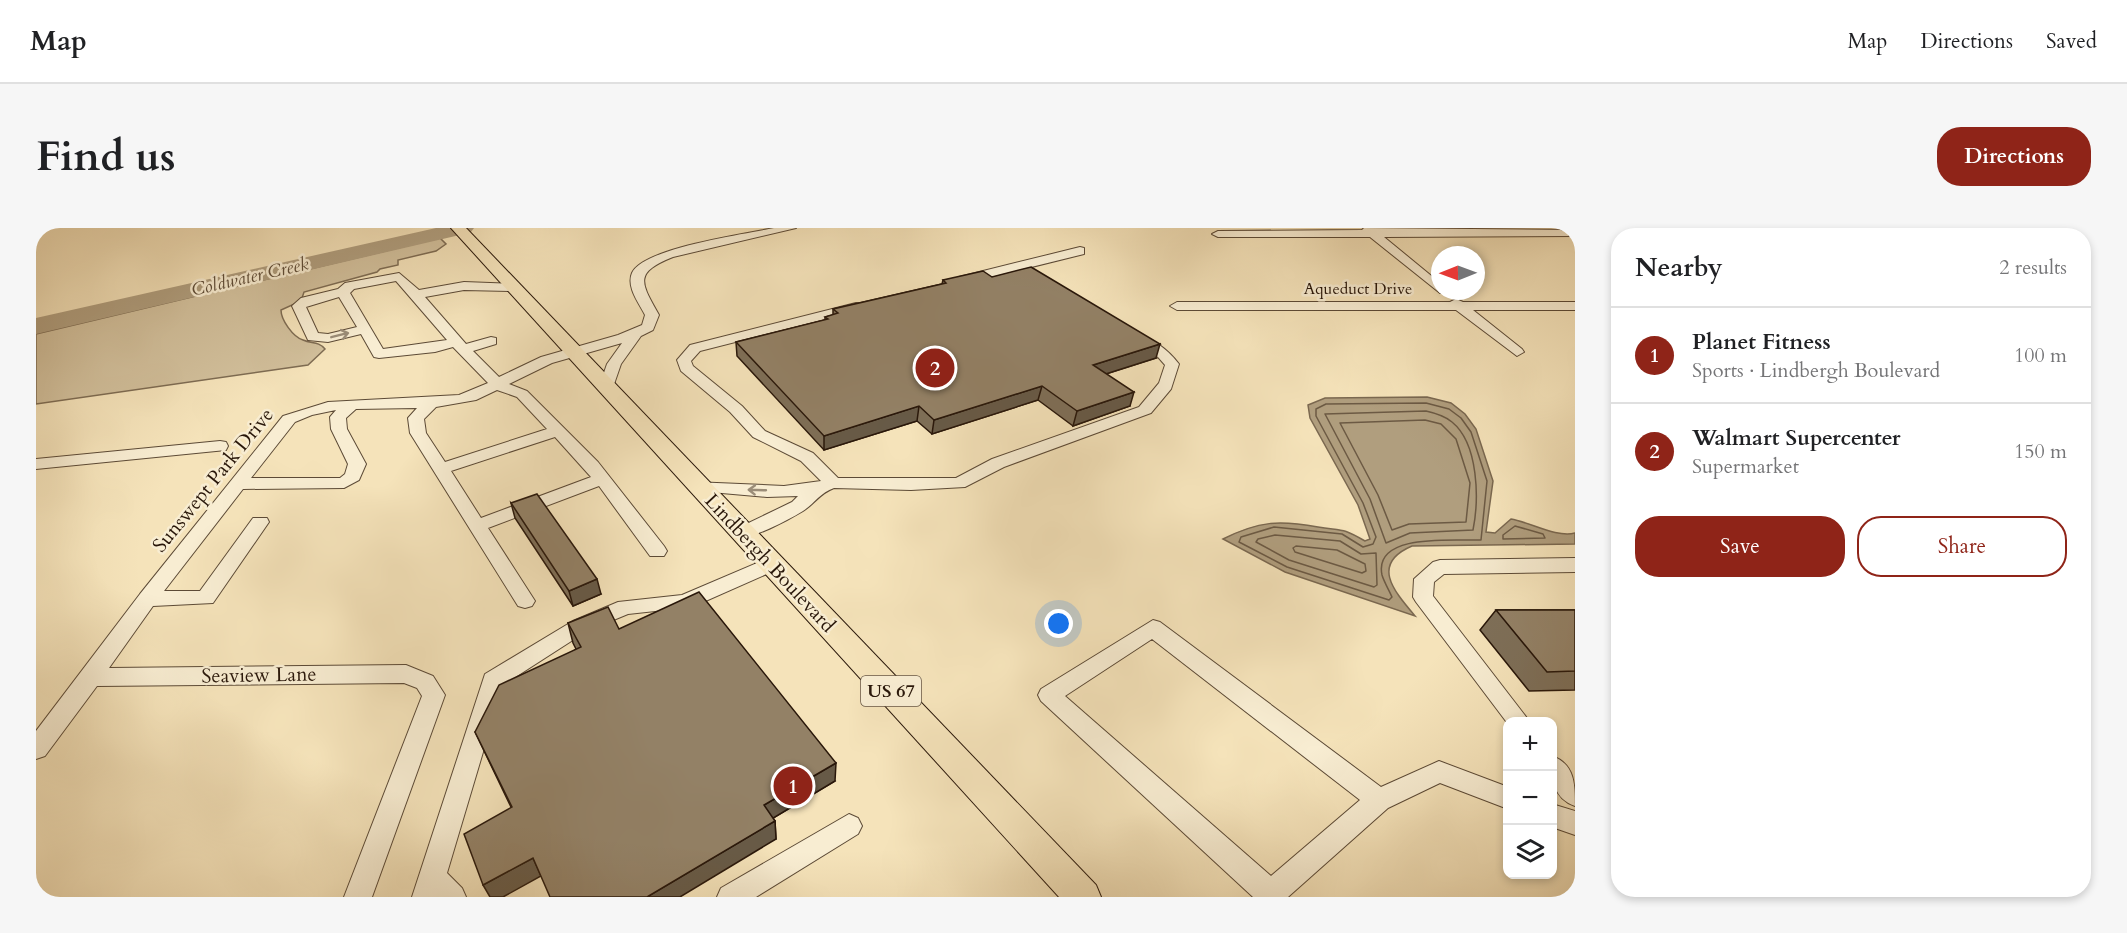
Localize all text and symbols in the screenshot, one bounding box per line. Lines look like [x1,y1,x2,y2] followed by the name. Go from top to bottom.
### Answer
[30,22,87,60] text: Map
[1847,27,1887,56] text: Map
[1920,27,2013,56] text: Directions
[2046,27,2097,56] text: Saved
[1937,127,2091,186] button: Directions
[36,128,176,185] text: Find us
[1431,246,1485,300] north arrow
[1635,250,1723,285] text: Nearby
[189,251,311,303] water label: Coldwater Creek
[1999,254,2067,281] text: 2 results
[1304,278,1412,300] street label: Aqueduct Drive
[1692,327,1831,357] text: Planet Fitness
[330,329,349,341] one-way arrow
[1649,342,1660,369] text: 1
[2014,342,2067,369] text: 100 m
[916,346,954,390] pin: 2
[1692,357,1940,384] text: Sports · Lindbergh Boulevard
[146,402,280,558] street label: Sunswept Park Drive
[1692,423,1901,453] text: Walmart Supercenter
[1649,438,1660,465] text: 2
[2014,438,2067,465] text: 150 m
[1692,453,1799,480] text: Supermarket
[748,485,768,496] one-way arrow
[699,488,842,639] street label: Lindbergh Boulevard
[1635,516,1845,577] button: Save
[1857,516,2067,577] button: Share
[1044,609,1073,638] your location
[201,660,317,690] street label: Seaview Lane
[861,676,921,706] road number: US 67
[1503,717,1557,879] map controls
[1503,717,1557,771] button: +
[774,764,813,808] pin: 1
[1503,771,1557,825] button: −
[1503,825,1557,879] button: layers

